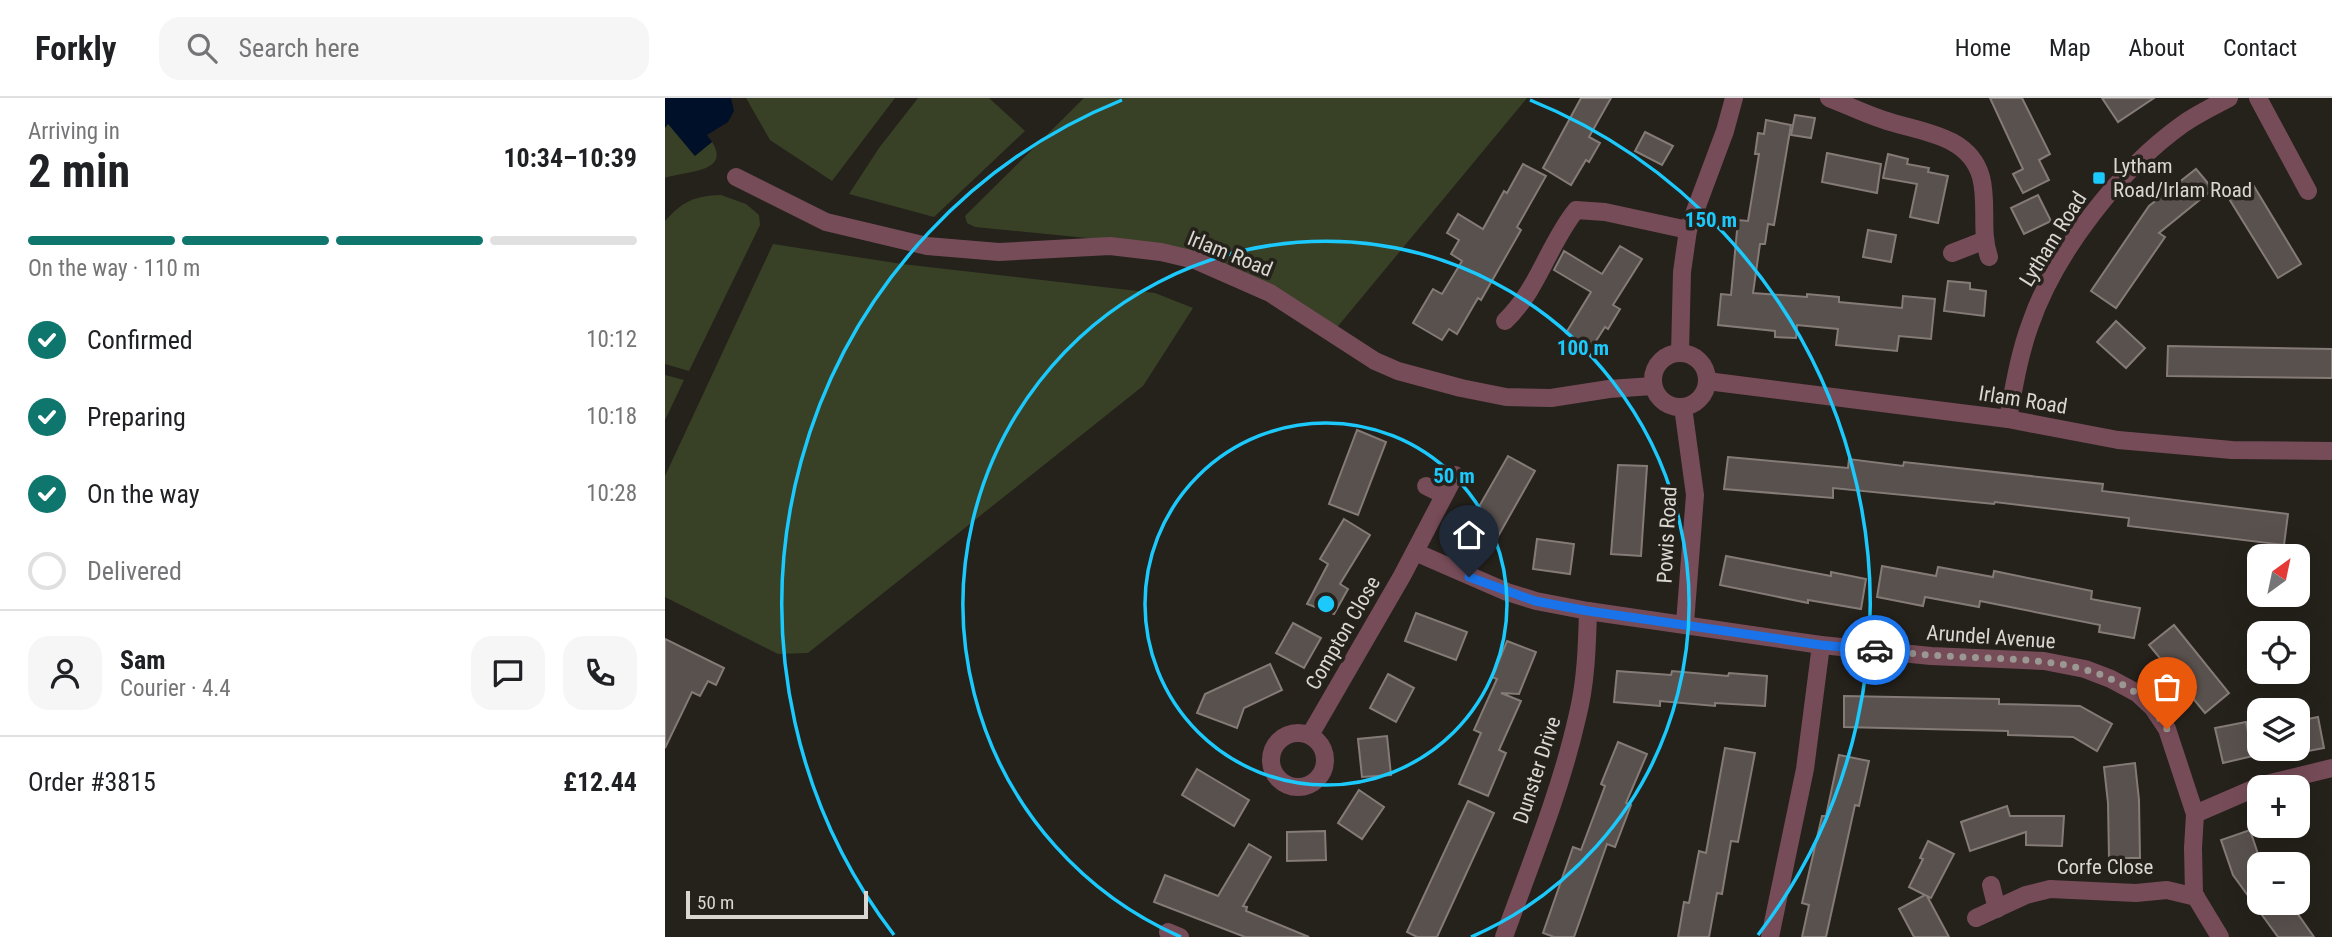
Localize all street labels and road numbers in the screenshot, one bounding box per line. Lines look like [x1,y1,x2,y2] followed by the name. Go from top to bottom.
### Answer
[2015,187,2091,291] street label: Lytham Road
[1184,226,1276,282] street label: Irlam Road
[1977,381,2069,419] street label: Irlam Road
[1652,486,1682,584] street label: Powis Road
[1301,572,1385,694] street label: Compton Close
[1926,621,2056,653] street label: Arundel Avenue
[1508,713,1566,827] street label: Dunster Drive
[2057,855,2154,879] street label: Corfe Close

